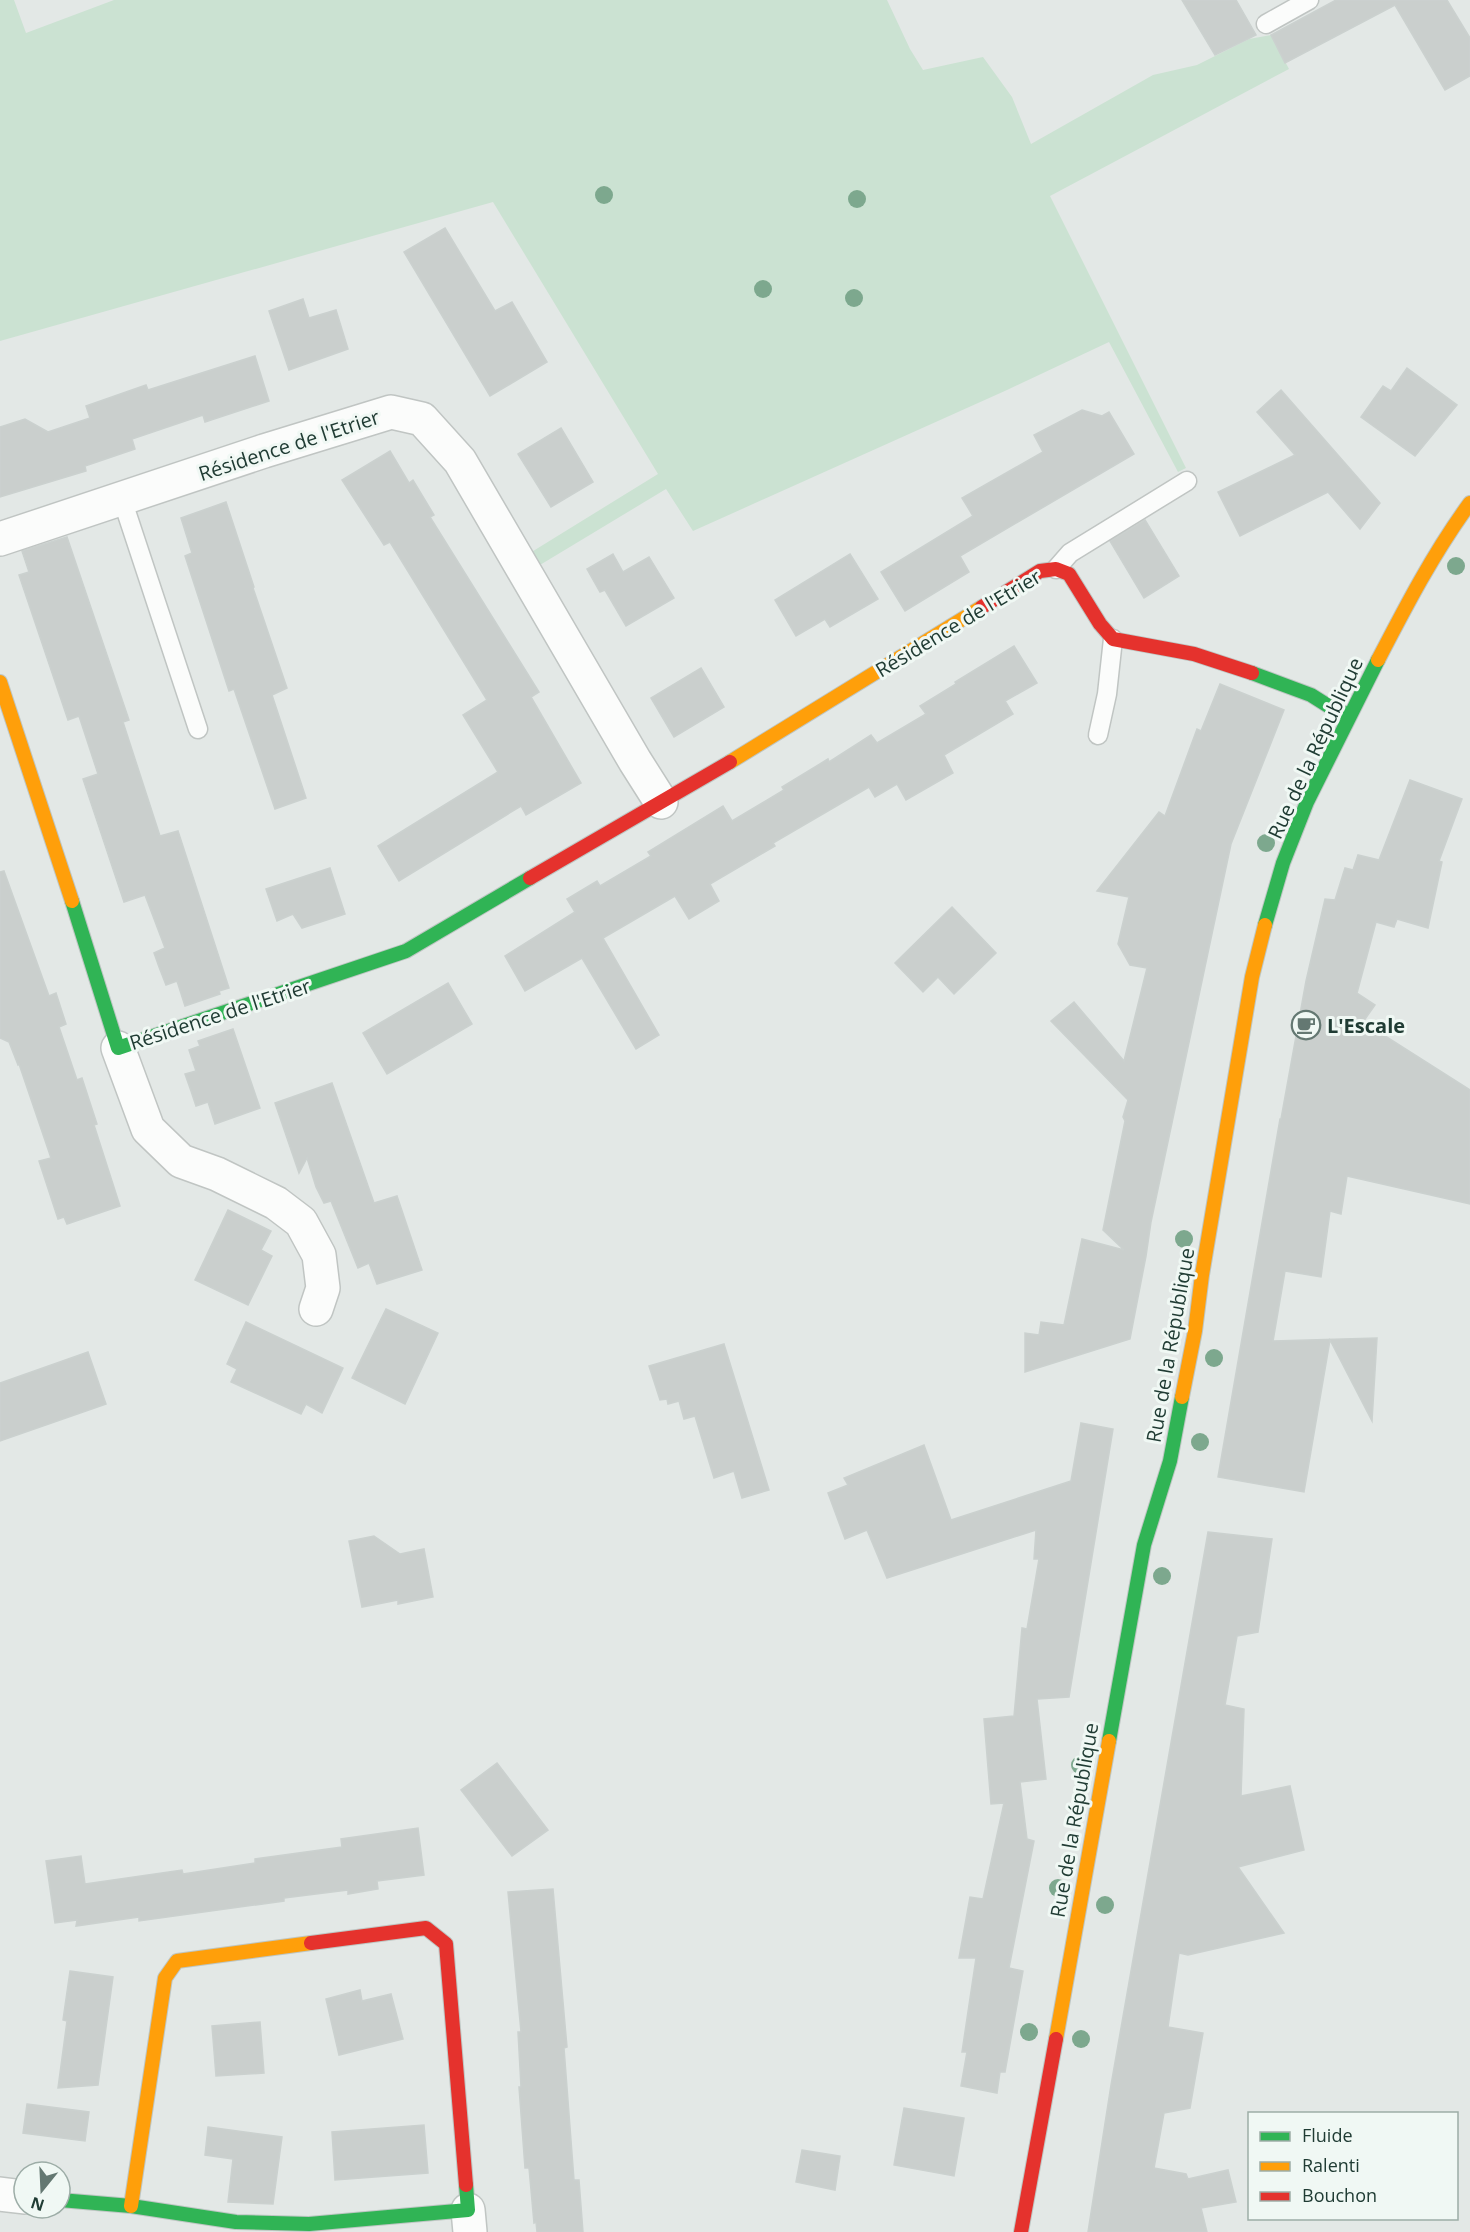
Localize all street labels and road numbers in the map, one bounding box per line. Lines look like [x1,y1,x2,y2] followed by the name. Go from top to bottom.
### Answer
[195,403,383,487] street label: Résidence de l'Etrier
[870,563,1046,683] street label: Résidence de l'Etrier
[1261,653,1369,843] street label: Rue de la République
[126,972,314,1056] street label: Résidence de l'Etrier
[1140,1246,1200,1444] street label: Rue de la République
[1044,1721,1104,1919] street label: Rue de la République

